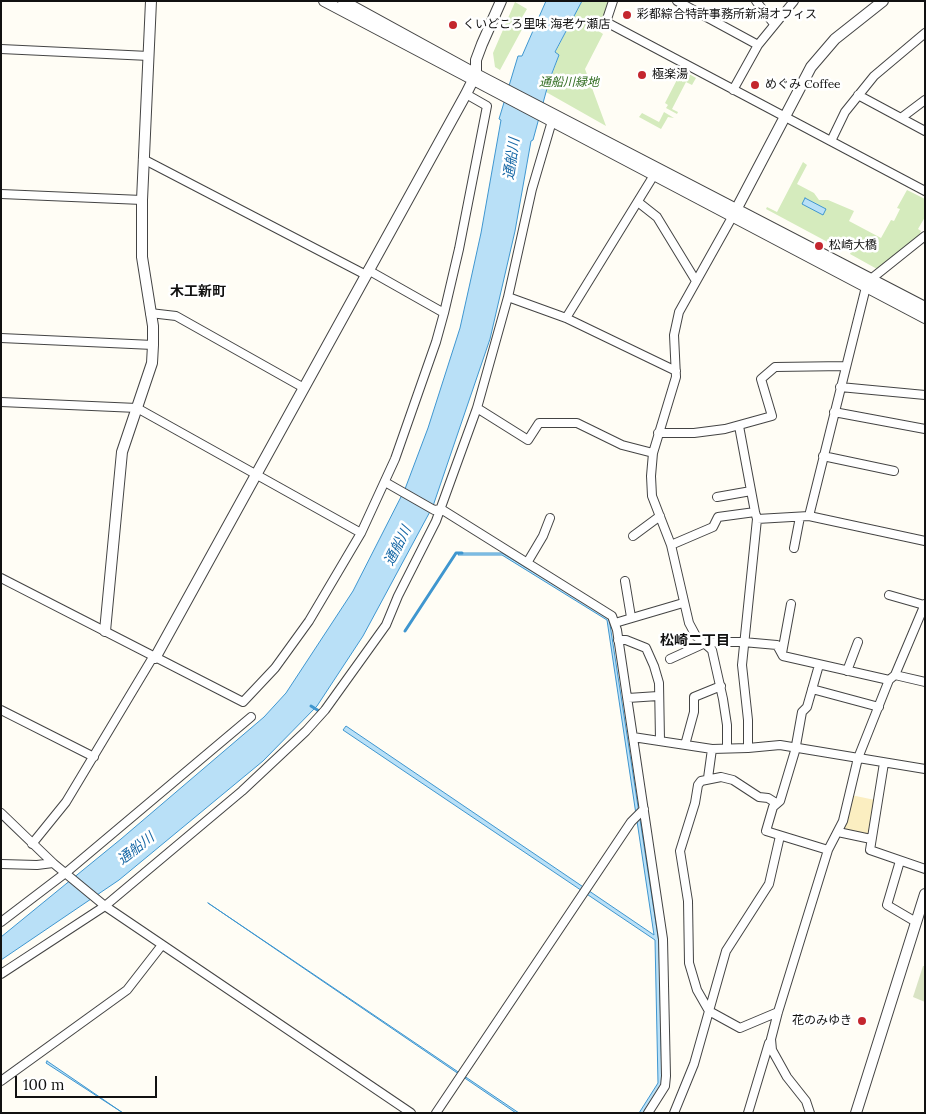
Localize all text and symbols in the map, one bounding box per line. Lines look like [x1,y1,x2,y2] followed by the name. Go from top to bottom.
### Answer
[637,8,817,22] place label: 彩都綜合特許事務所新潟オフィス
[621,9,633,21] marker: 彩都綜合特許事務所新潟オフィス
[463,18,610,32] place label: くいどころ里味 海老ケ瀬店
[447,19,459,31] marker: くいどころ里味 海老ケ瀬店
[652,68,688,82] place label: 極楽湯
[636,69,648,81] marker: 極楽湯
[539,76,599,90] park label: 通船川緑地
[765,78,841,92] place label: めぐみ Coffee
[749,79,761,91] marker: めぐみ Coffee
[501,137,523,181] water label: 通船川
[829,239,877,253] place label: 松崎大橋
[813,240,825,252] marker: 松崎大橋
[170,284,226,300] district label: 木工新町
[381,523,415,569] water label: 通船川
[660,633,730,649] district label: 松崎二丁目
[114,829,158,869] water label: 通船川
[792,1014,852,1028] place label: 花のみゆき
[856,1015,868,1027] marker: 花のみゆき
[18,1066,160,1098] scale bar
[23,1075,64,1094] text: 100 m

